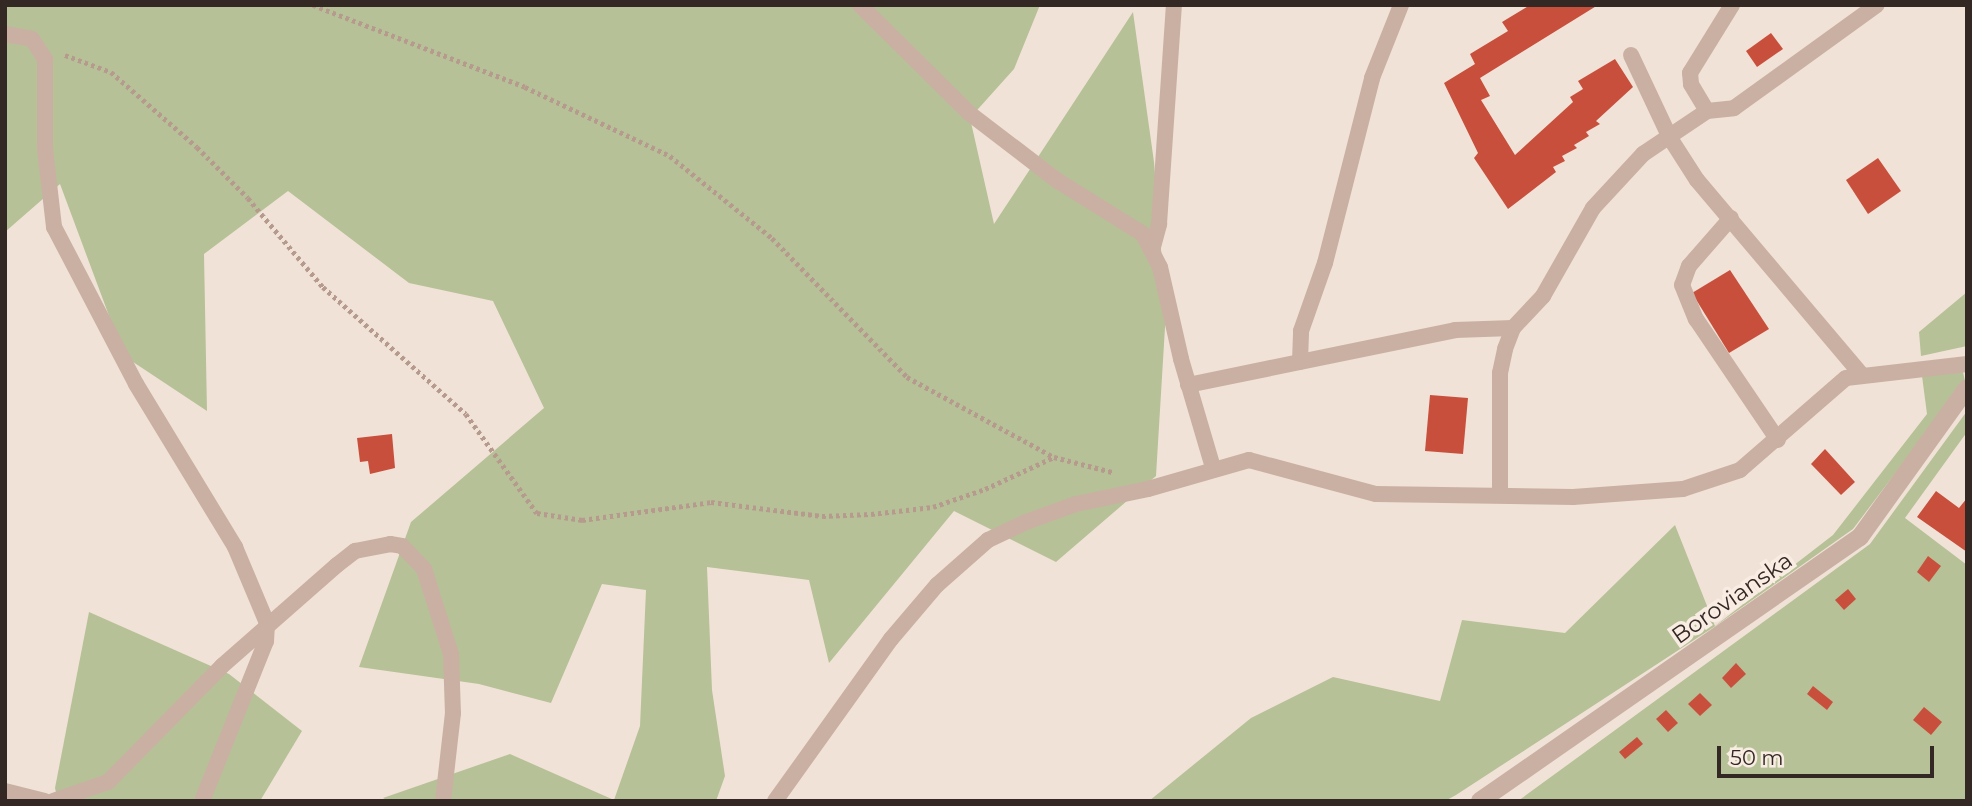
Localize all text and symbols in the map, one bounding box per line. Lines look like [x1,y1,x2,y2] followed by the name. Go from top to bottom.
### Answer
[1666,546,1798,650] street label: Borovianska
[1720,732,1937,776] scale bar
[1730,745,1784,770] text: 50 m

